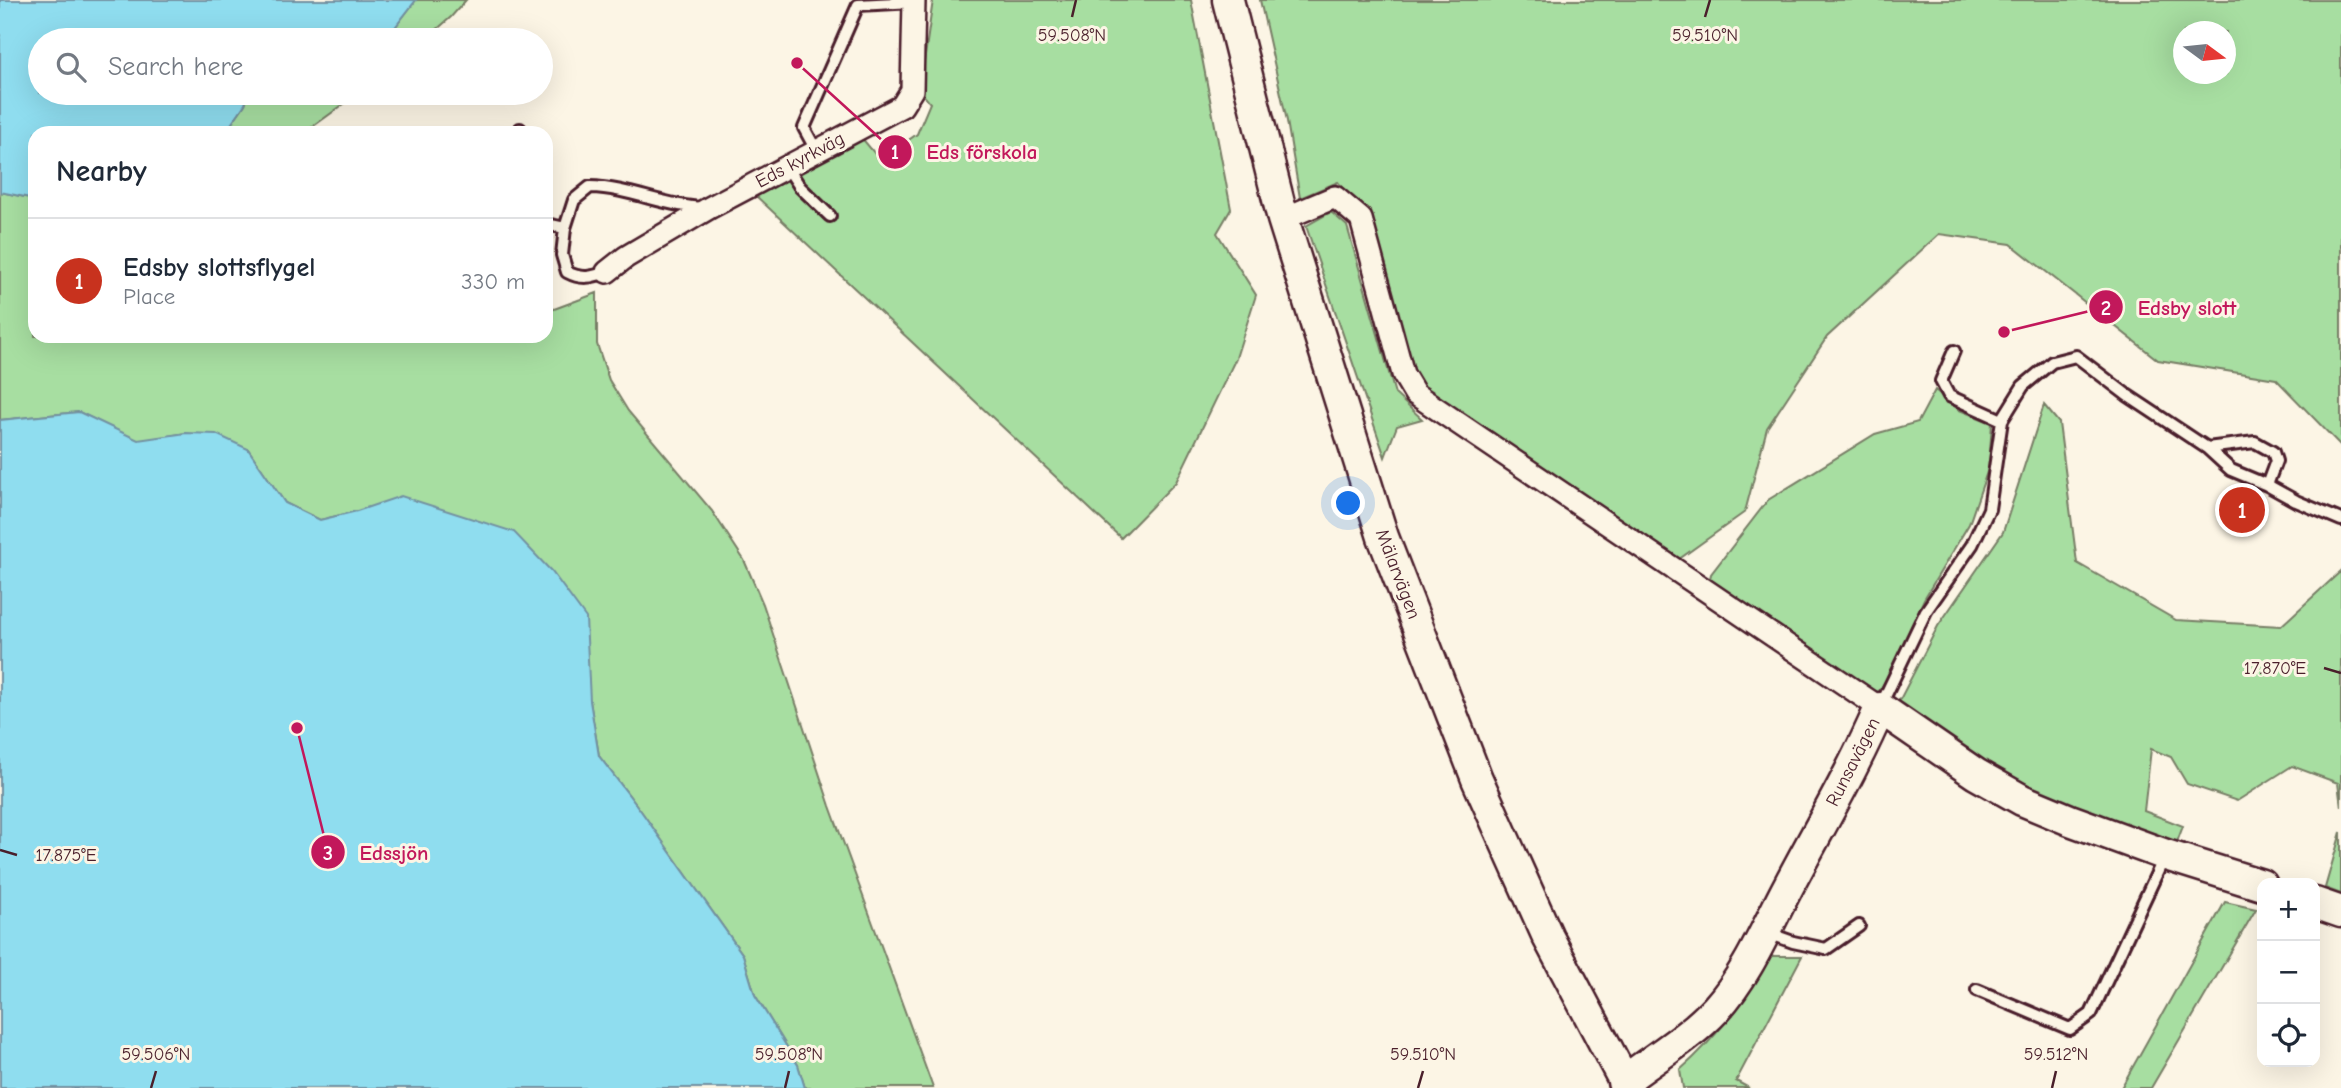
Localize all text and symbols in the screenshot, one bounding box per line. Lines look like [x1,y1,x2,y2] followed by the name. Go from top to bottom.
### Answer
[2173,21,2236,84] north arrow
[1038,25,1106,46] text: 59.508°N
[1672,25,1738,46] text: 59.510°N
[28,28,553,105] search box
[52,48,90,86] icon: search
[108,52,243,82] text: Search here
[752,127,848,193] street label: Eds kyrkväg
[878,131,1052,173] callout: Eds förskola
[891,140,899,164] text: 1
[927,140,1037,164] text: Eds förskola
[56,154,147,189] text: Nearby
[123,253,315,283] text: Edsby slottsflygel
[74,268,84,295] text: 1
[461,268,525,295] text: 330 m
[123,283,175,310] text: Place
[2089,286,2250,328] callout: Edsby slott
[2101,296,2111,320] text: 2
[2138,296,2237,320] text: Edsby slott
[2219,484,2265,536] pin: 1
[1331,486,1365,520] your location
[1371,526,1425,622] street label: Mälarvägen
[2244,658,2306,679] text: 17.870°E
[1821,714,1885,810] street label: Runsavägen
[311,831,443,873] callout: Edssjön
[323,841,333,865] text: 3
[359,841,429,865] text: Edssjön
[35,845,97,866] text: 17.875°E
[2257,878,2320,1067] map controls
[2257,878,2320,941] button: +
[2257,941,2320,1004] button: −
[2257,1004,2320,1067] button: locate
[122,1044,190,1065] text: 59.506°N
[755,1044,823,1065] text: 59.508°N
[1390,1044,1456,1065] text: 59.510°N
[2024,1044,2088,1065] text: 59.512°N

